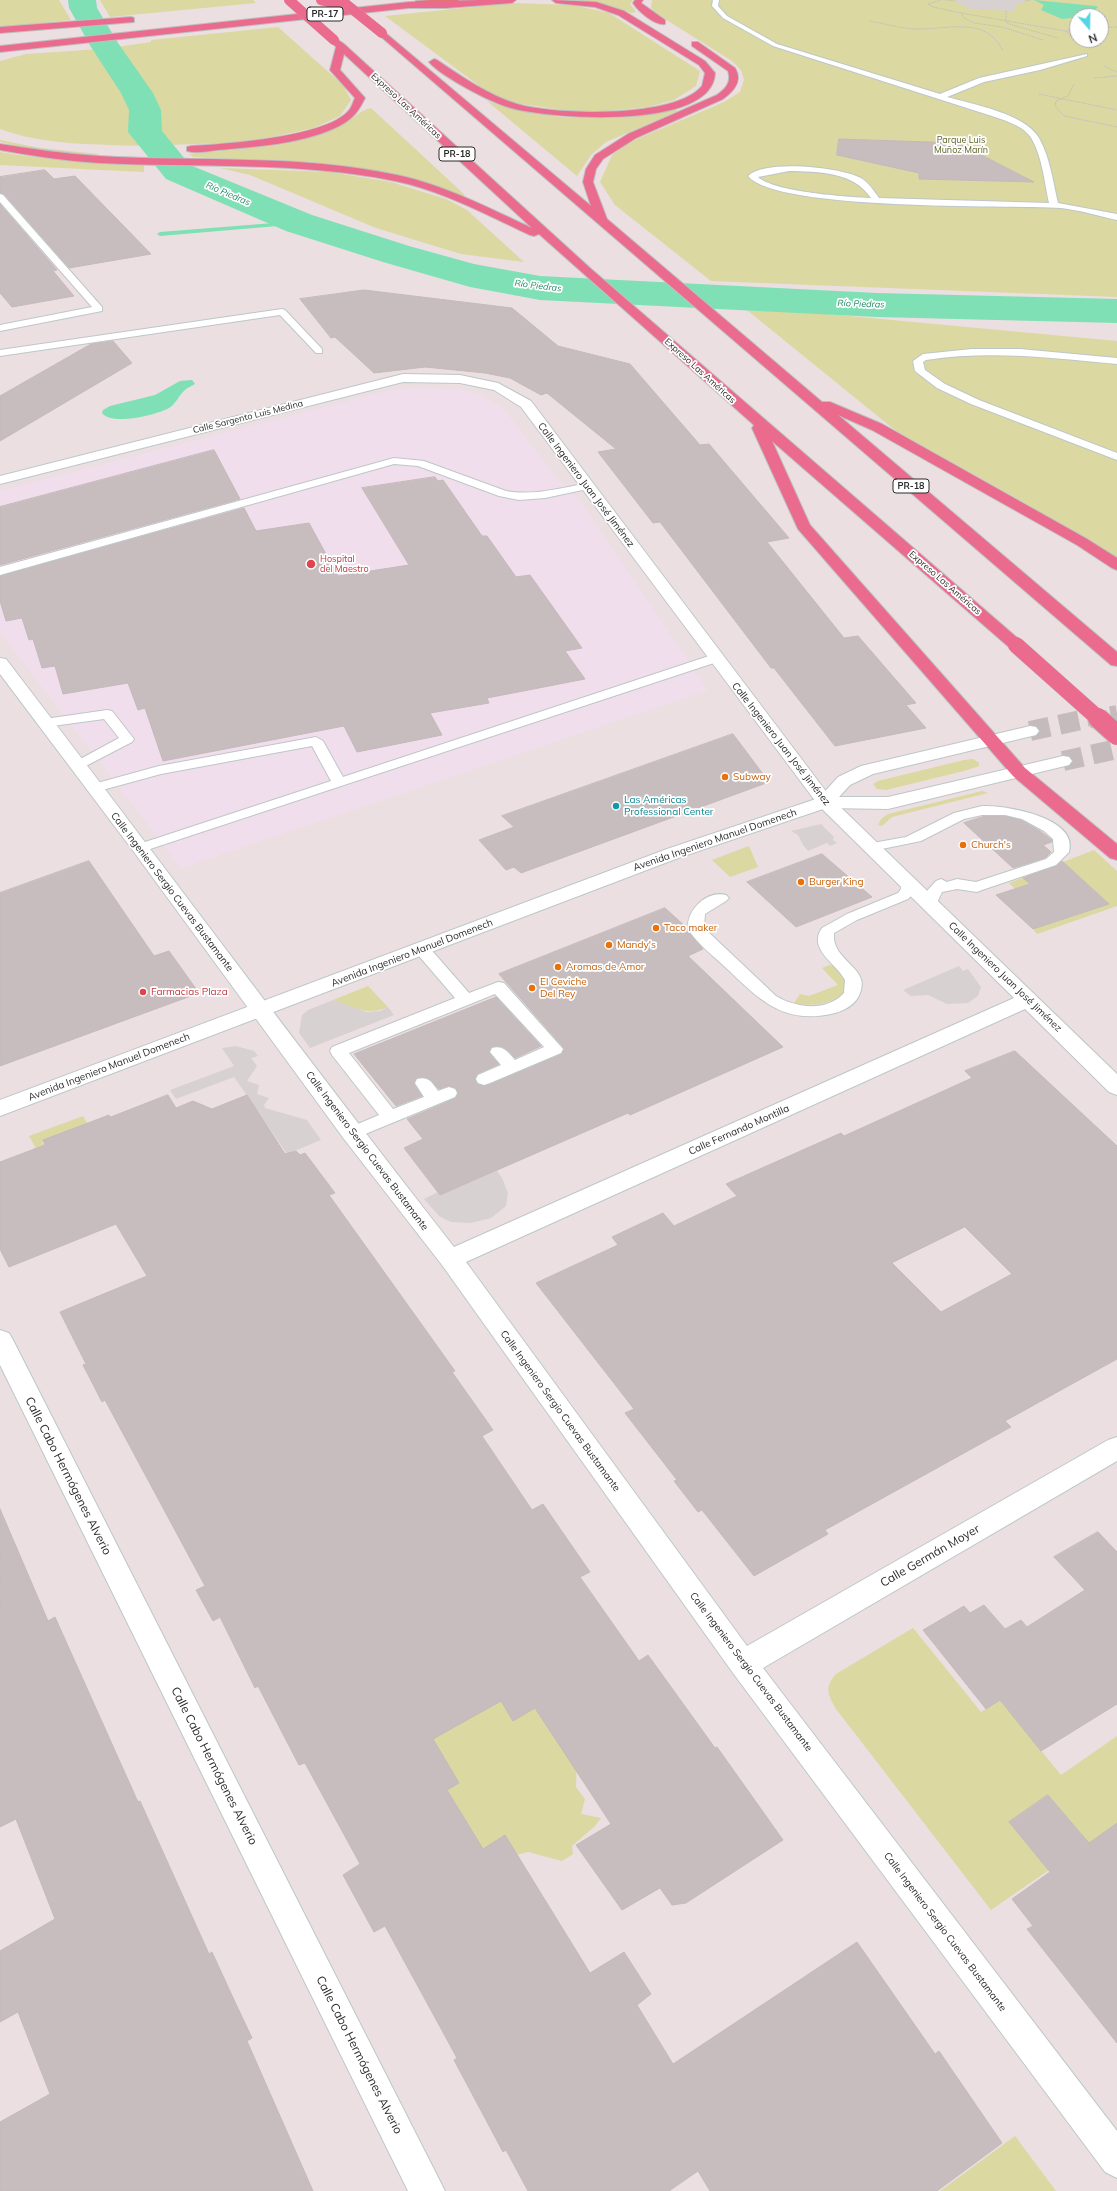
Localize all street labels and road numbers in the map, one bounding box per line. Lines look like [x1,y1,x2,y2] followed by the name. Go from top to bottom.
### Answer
[307,7,343,21] road number: PR-17
[369,71,443,141] street label: Expreso Las Américas
[439,147,475,161] road number: PR-18
[662,336,738,406] street label: Expreso Las Américas
[192,398,304,436] street label: Calle Sargento Luis Medina
[535,420,637,550] street label: Calle Ingeniero Juan José Jiménez
[893,479,929,493] road number: PR-18
[907,549,983,617] street label: Expreso Las Américas
[729,680,833,808] street label: Calle Ingeniero Juan José Jiménez
[632,806,798,874] street label: Avenida Ingeniero Manuel Domenech
[108,810,236,974] street label: Calle Ingeniero Sergio Cuevas Bustamante
[329,917,495,989] street label: Avenida Ingeniero Manuel Domenech
[946,920,1064,1034] street label: Calle Ingeniero Juan José Jiménez
[26,1031,192,1103] street label: Avenida Ingeniero Manuel Domenech
[303,1069,431,1233] street label: Calle Ingeniero Sergio Cuevas Bustamante
[687,1102,791,1158] street label: Calle Fernando Montilla
[498,1328,622,1494] street label: Calle Ingeniero Sergio Cuevas Bustamante
[22,1395,114,1557] street label: Calle Cabo Hermógenes Alverio
[878,1522,982,1590] street label: Calle Germán Moyer
[687,1590,815,1754] street label: Calle Ingeniero Sergio Cuevas Bustamante
[168,1685,260,1847] street label: Calle Cabo Hermógenes Alverio
[881,1850,1009,2014] street label: Calle Ingeniero Sergio Cuevas Bustamante
[313,1974,405,2136] street label: Calle Cabo Hermógenes Alverio

